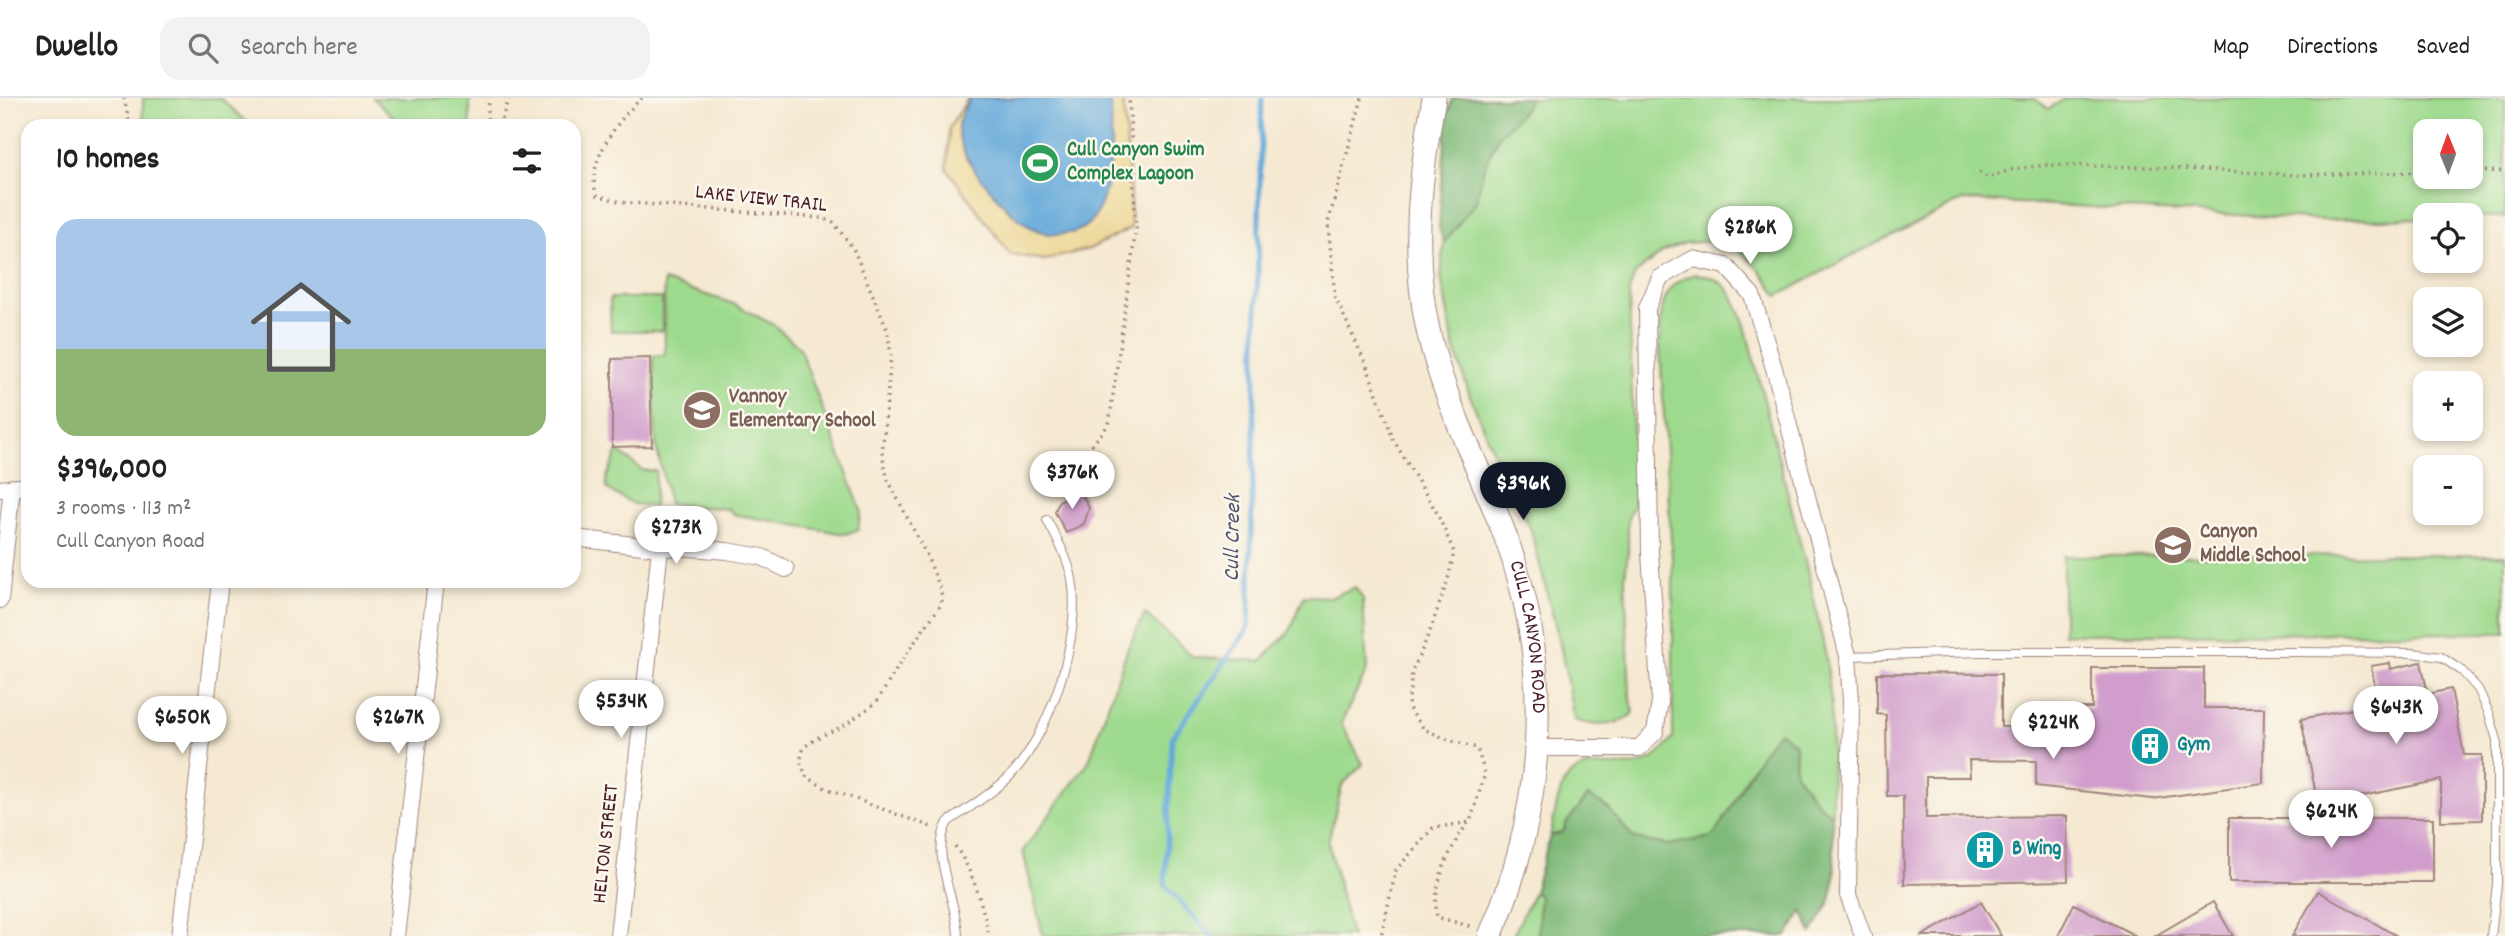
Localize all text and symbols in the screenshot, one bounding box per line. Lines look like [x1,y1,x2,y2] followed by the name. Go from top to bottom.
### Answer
[160,17,650,80] search box
[35,25,118,72] text: Dwello
[184,29,222,67] icon: search
[240,30,358,67] text: Search here
[2213,31,2249,65] text: Map
[2287,31,2378,65] text: Directions
[2416,31,2470,65] text: Saved
[2413,119,2483,189] north arrow
[2413,119,2483,525] map controls
[1067,136,1205,190] place label: Cull Canyon Swim Complex Lagoon
[56,140,159,183] text: 10 homes
[508,142,546,180] icon: filters
[1019,142,1061,184] sports icon: Cull Canyon Swim Complex Lagoon
[694,178,829,222] street label: LAKE VIEW TRAIL
[2413,203,2483,273] button: locate
[1701,206,1799,266] pin: $286K
[1724,212,1776,245] text: $286K
[238,264,364,390] icon: home
[2413,287,2483,357] button: layers
[2413,371,2483,441] button: +
[729,383,877,437] place label: Vannoy Elementary School
[681,389,723,431] school or university icon: Vannoy Elementary School
[56,450,168,493] text: $396,000
[1023,452,1121,511] pin: $376K
[2413,455,2483,525] button: −
[1046,457,1098,490] text: $376K
[1474,462,1572,522] pin: $396K
[1496,468,1550,501] text: $396K
[1217,492,1251,582] water label: Cull Creek
[56,493,192,526] text: 3 rooms · 113 m²
[627,506,725,566] pin: $273K
[650,512,702,545] text: $273K
[2200,518,2307,572] place label: Canyon Middle School
[2152,524,2194,566] school or university icon: Canyon Middle School
[56,526,205,559] text: Cull Canyon Road
[1500,557,1552,714] street label: CULL CANYON ROAD
[572,680,670,740] pin: $534K
[595,686,647,719] text: $534K
[2347,686,2445,746] pin: $643K
[2369,692,2423,725] text: $643K
[133,696,231,756] pin: $650K
[349,696,447,756] pin: $267K
[154,702,210,735] text: $650K
[372,702,424,735] text: $267K
[2004,702,2102,761] pin: $224K
[2027,707,2079,740] text: $224K
[2129,725,2171,767] building icon: Gym
[2177,731,2211,761] place label: Gym
[586,782,628,905] street label: HELTON STREET
[2282,790,2380,850] pin: $624K
[2304,796,2358,829] text: $624K
[1964,829,2006,871] building icon: B Wing
[2012,835,2062,865] place label: B Wing

